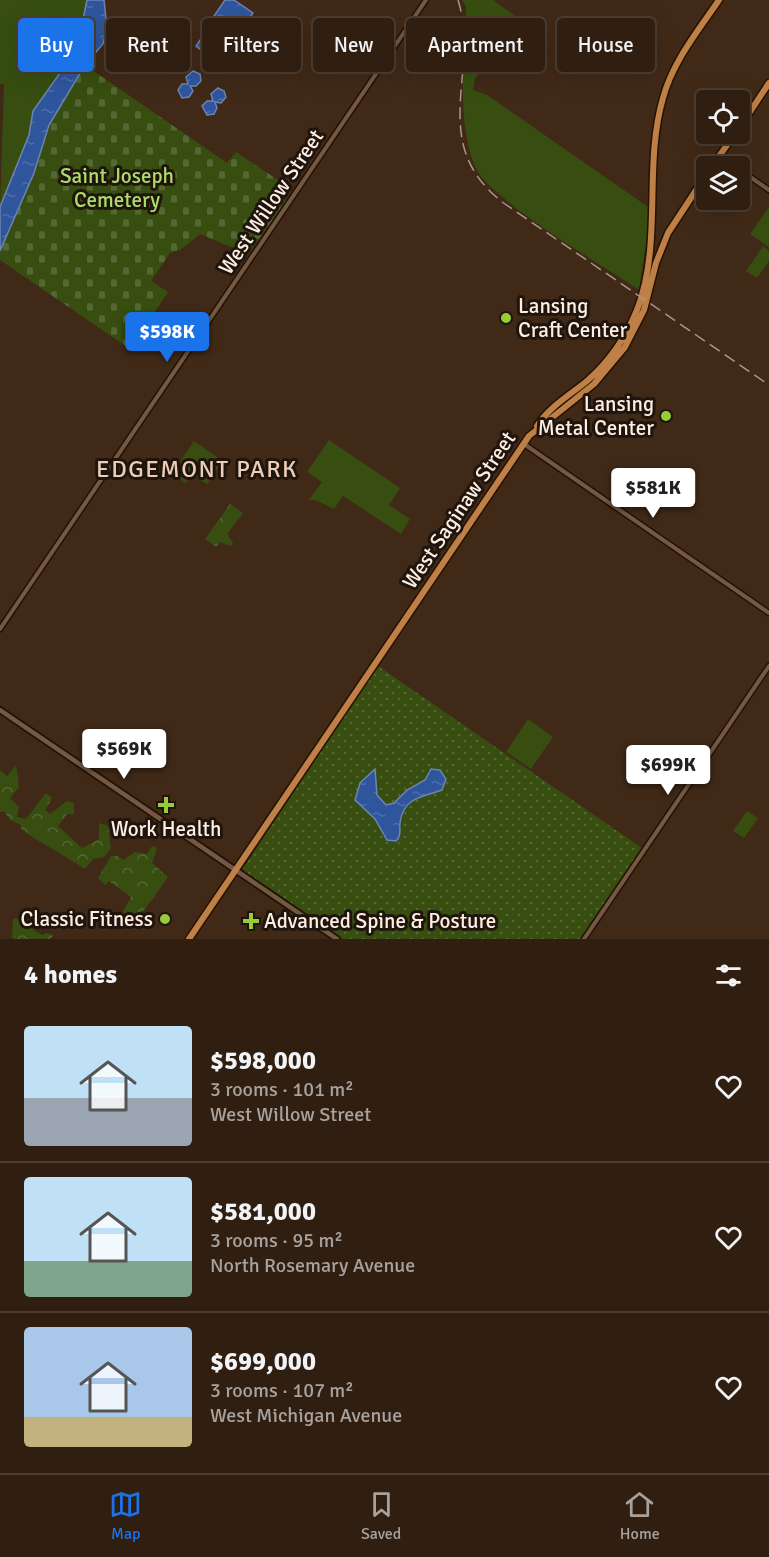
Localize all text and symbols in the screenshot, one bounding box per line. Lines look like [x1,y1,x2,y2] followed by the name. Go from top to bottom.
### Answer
[18,18,94,72] chip: Buy
[106,18,190,72] chip: Rent
[202,18,301,72] chip: Filters
[313,18,394,72] chip: New
[406,18,545,72] chip: Apartment
[557,18,655,72] chip: House
[696,90,750,210] map controls
[696,90,750,144] button: locate
[213,125,329,279] street label: West Willow Street
[696,156,750,210] button: layers
[60,163,174,213] park label: Saint Joseph Cemetery
[518,293,627,343] place label: Lansing Craft Center
[499,311,513,325] marker: Lansing Craft Center
[125,312,209,363] pin: $598K
[139,319,195,344] text: $598K
[538,391,654,441] place label: Lansing Metal Center
[659,409,673,423] marker: Lansing Metal Center
[397,426,521,594] street label: West Saginaw Street
[96,454,298,484] district label: EDGEMONT PARK
[611,468,695,519] pin: $581K
[625,475,681,500] text: $581K
[82,729,166,780] pin: $569K
[96,736,152,761] text: $569K
[626,745,710,796] pin: $699K
[640,752,696,777] text: $699K
[157,796,175,814] marker: Work Health
[111,816,221,842] place label: Work Health
[21,906,153,932] place label: Classic Fitness
[264,908,496,934] place label: Advanced Spine & Posture
[158,912,172,926] marker: Classic Fitness
[242,912,260,930] marker: Advanced Spine & Posture
[24,959,117,991] text: 4 homes
[712,959,745,992] icon: filters
[210,1045,316,1077] text: $598,000
[72,1050,144,1122] icon: home
[712,1070,745,1103] icon: heart
[210,1077,354,1102] text: 3 rooms · 101 m²
[210,1102,371,1127] text: West Willow Street
[210,1196,316,1228] text: $581,000
[72,1201,144,1273] icon: home
[712,1221,745,1254] icon: heart
[210,1228,343,1253] text: 3 rooms · 95 m²
[210,1253,415,1278] text: North Rosemary Avenue
[210,1346,316,1378] text: $699,000
[72,1351,144,1423] icon: home
[712,1371,745,1404] icon: heart
[210,1378,354,1403] text: 3 rooms · 107 m²
[210,1403,402,1428] text: West Michigan Avenue
[109,1488,142,1544] tab: Map
[361,1488,401,1544] tab: Saved
[620,1488,660,1544] tab: Home

